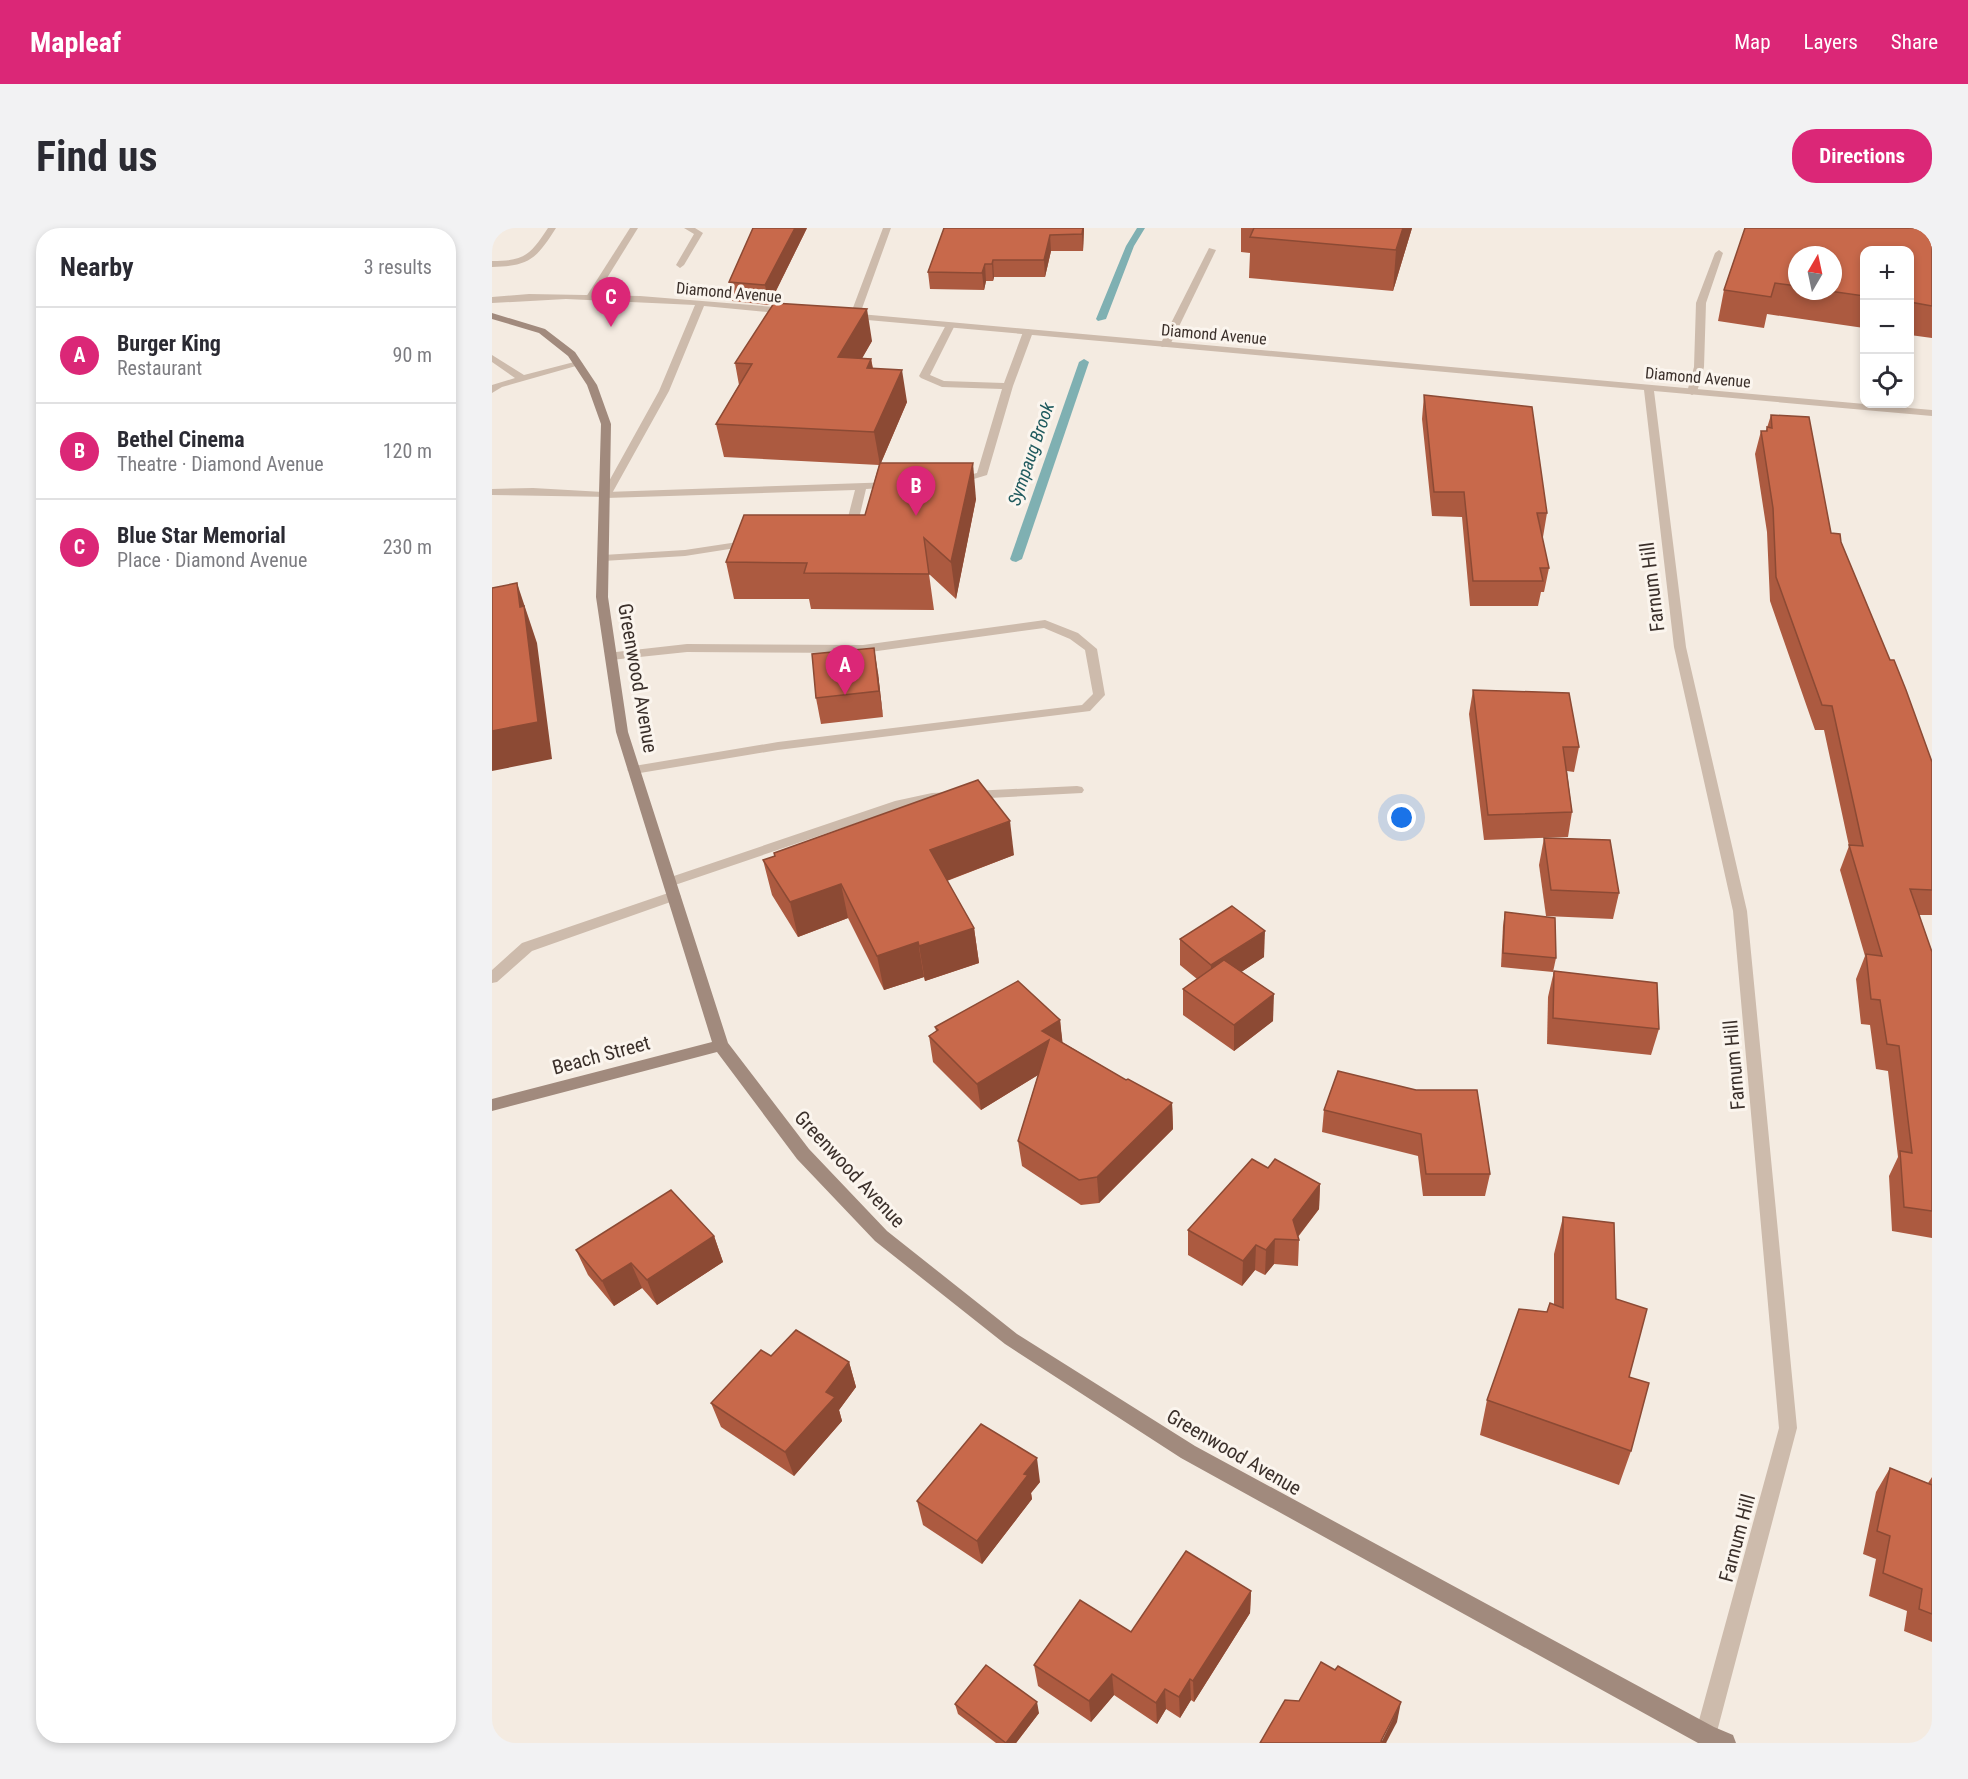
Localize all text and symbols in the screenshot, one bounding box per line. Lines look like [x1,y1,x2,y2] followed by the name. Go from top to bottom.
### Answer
[30,26,121,59] text: Mapleaf
[1734,30,1771,54] text: Map
[1804,30,1858,54] text: Layers
[1891,30,1938,54] text: Share
[1792,129,1932,183] button: Directions
[36,132,157,181] text: Find us
[1788,246,1842,300] north arrow
[1860,246,1914,408] map controls
[1860,246,1914,300] button: +
[60,252,134,282] text: Nearby
[364,255,432,279] text: 3 results
[592,278,630,327] pin: C
[675,278,783,307] street label: Diamond Avenue
[1860,300,1914,354] button: −
[1160,320,1268,349] street label: Diamond Avenue
[117,331,221,356] text: Burger King
[74,343,85,367] text: A
[393,343,432,367] text: 90 m
[1860,354,1914,408] button: locate
[117,356,202,380] text: Restaurant
[1644,363,1752,392] street label: Diamond Avenue
[1003,398,1058,508] water label: Sympaug Brook
[117,427,245,452] text: Bethel Cinema
[74,439,85,463] text: B
[383,439,432,463] text: 120 m
[117,452,324,476] text: Theatre · Diamond Avenue
[896,466,936,516] pin: B
[117,523,286,548] text: Blue Star Memorial
[74,535,85,559] text: C
[383,535,432,559] text: 230 m
[1635,541,1669,633] street label: Farnum Hill
[117,548,307,572] text: Place · Diamond Avenue
[613,601,663,755] street label: Greenwood Avenue
[826,646,864,695] pin: A
[1387,803,1416,832] your location
[1718,1019,1750,1111] street label: Farnum Hill
[549,1030,653,1080] street label: Beach Street
[790,1105,910,1233] street label: Greenwood Avenue
[1162,1404,1306,1500] street label: Greenwood Avenue
[1714,1491,1760,1585] street label: Farnum Hill

